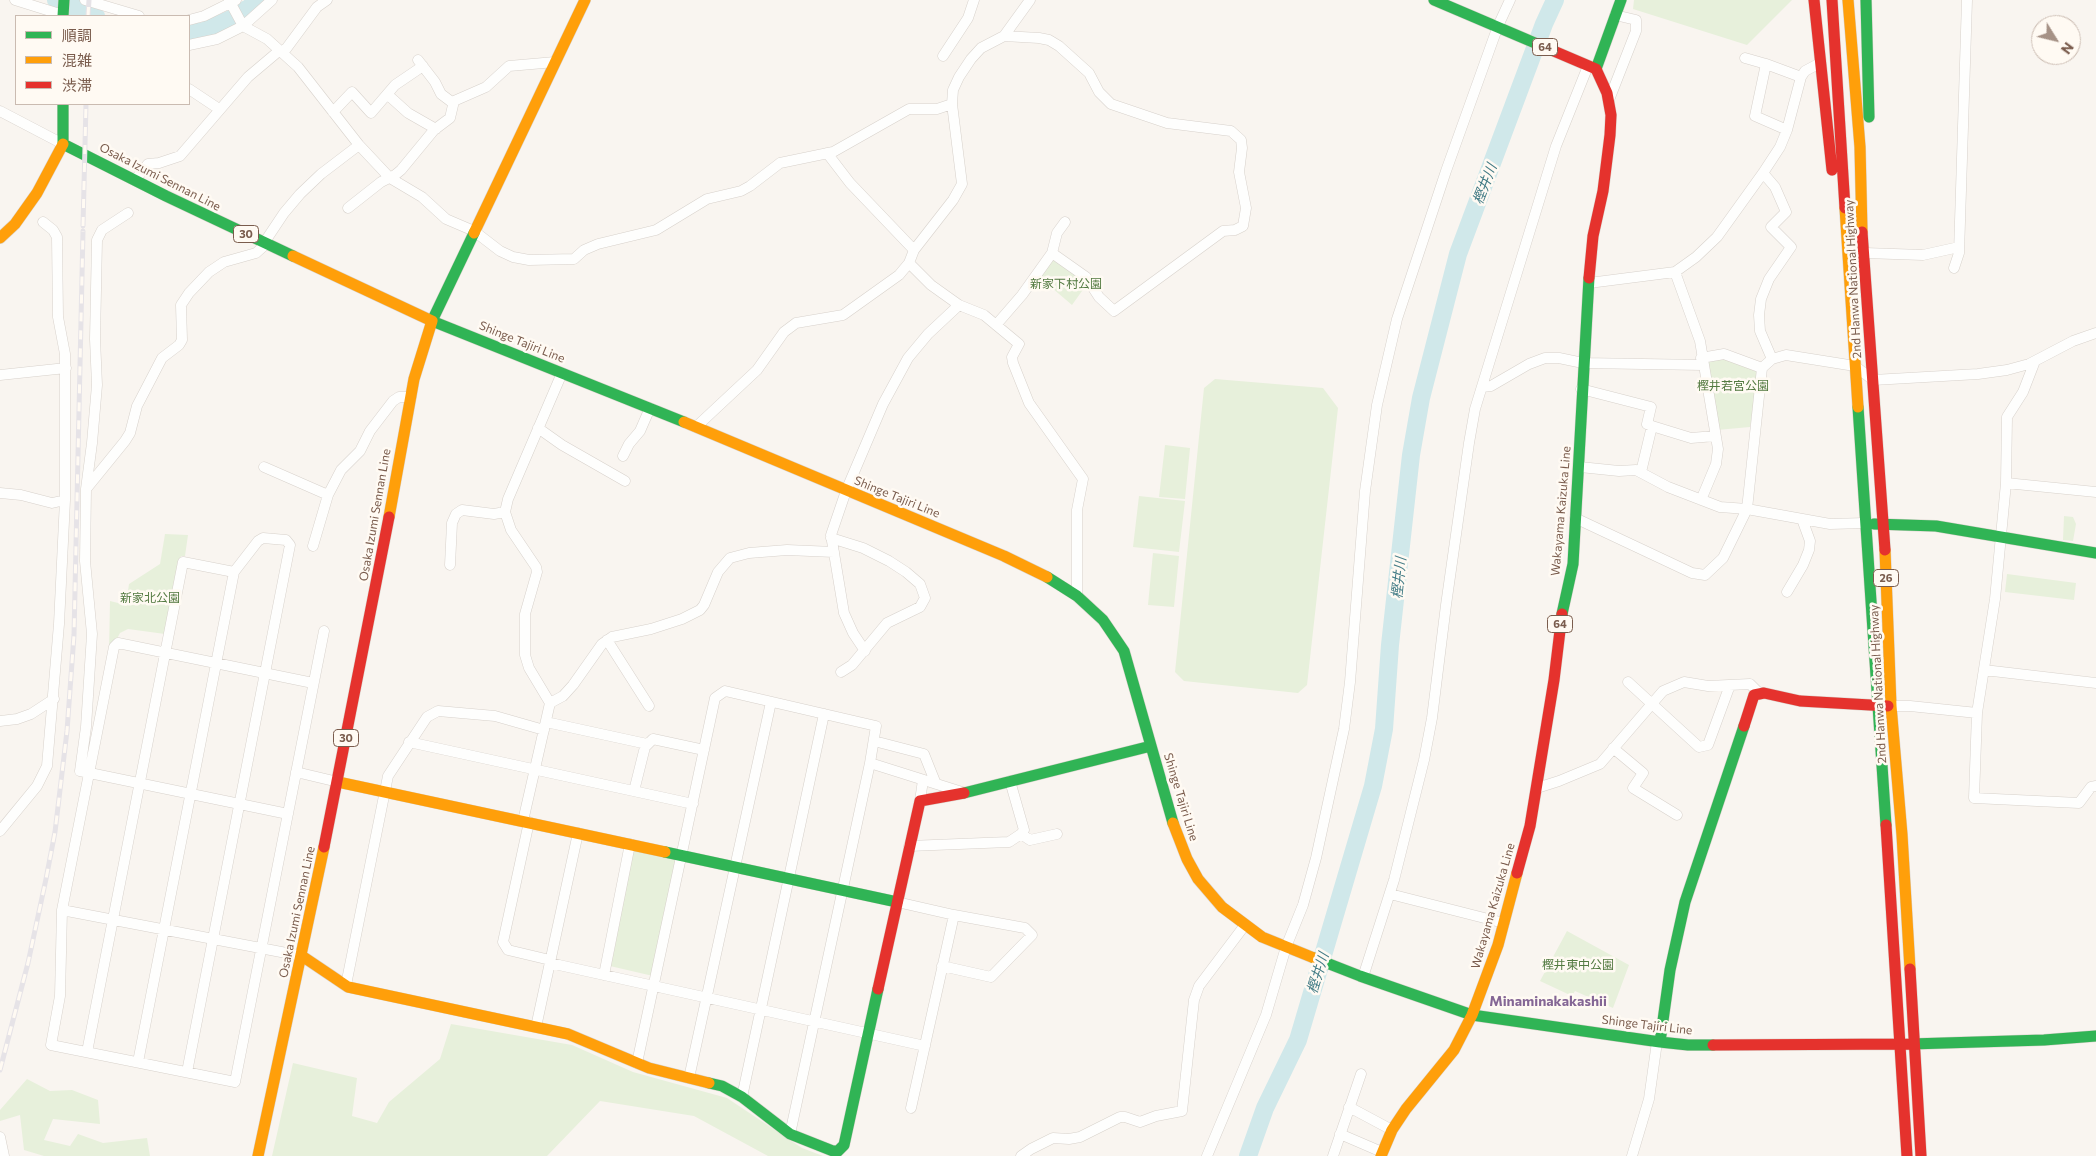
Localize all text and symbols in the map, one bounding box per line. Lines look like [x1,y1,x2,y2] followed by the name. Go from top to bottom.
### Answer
[15,15,190,105] legend
[2031,15,2081,65] north arrow
[62,26,92,44] text: 順調
[1532,38,1558,56] road number: 64
[2058,39,2078,58] text: N
[62,51,92,69] text: 混雑
[62,76,92,94] text: 渋滞
[97,140,223,214] street label: Osaka Izumi Sennan Line
[1470,161,1500,207] water label: 樫井川
[1842,199,1864,359] street label: 2nd Hanwa National Highway
[234,225,258,242] road number: 30
[1030,277,1102,291] park label: 新家下村公園
[477,318,567,366] street label: Shinge Tajiri Line
[1697,379,1769,393] park label: 樫井若宮公園
[1548,445,1574,577] street label: Wakayama Kaizuka Line
[356,448,394,582] street label: Osaka Izumi Sennan Line
[852,473,942,521] street label: Shinge Tajiri Line
[1388,556,1410,600] water label: 樫井川
[1874,570,1898,586] road number: 26
[120,591,180,605] park label: 新家北公園
[1867,604,1889,764] street label: 2nd Hanwa National Highway
[1548,616,1572,632] road number: 64
[334,730,358,746] road number: 30
[1161,751,1201,843] street label: Shinge Tajiri Line
[1468,841,1518,971] street label: Wakayama Kaizuka Line
[276,845,318,979] street label: Osaka Izumi Sennan Line
[1304,950,1332,996] water label: 樫井川
[1542,958,1614,972] park label: 樫井東中公園
[1489,993,1607,1009] district label: Minaminakakashii
[1601,1012,1693,1038] street label: Shinge Tajiri Line

